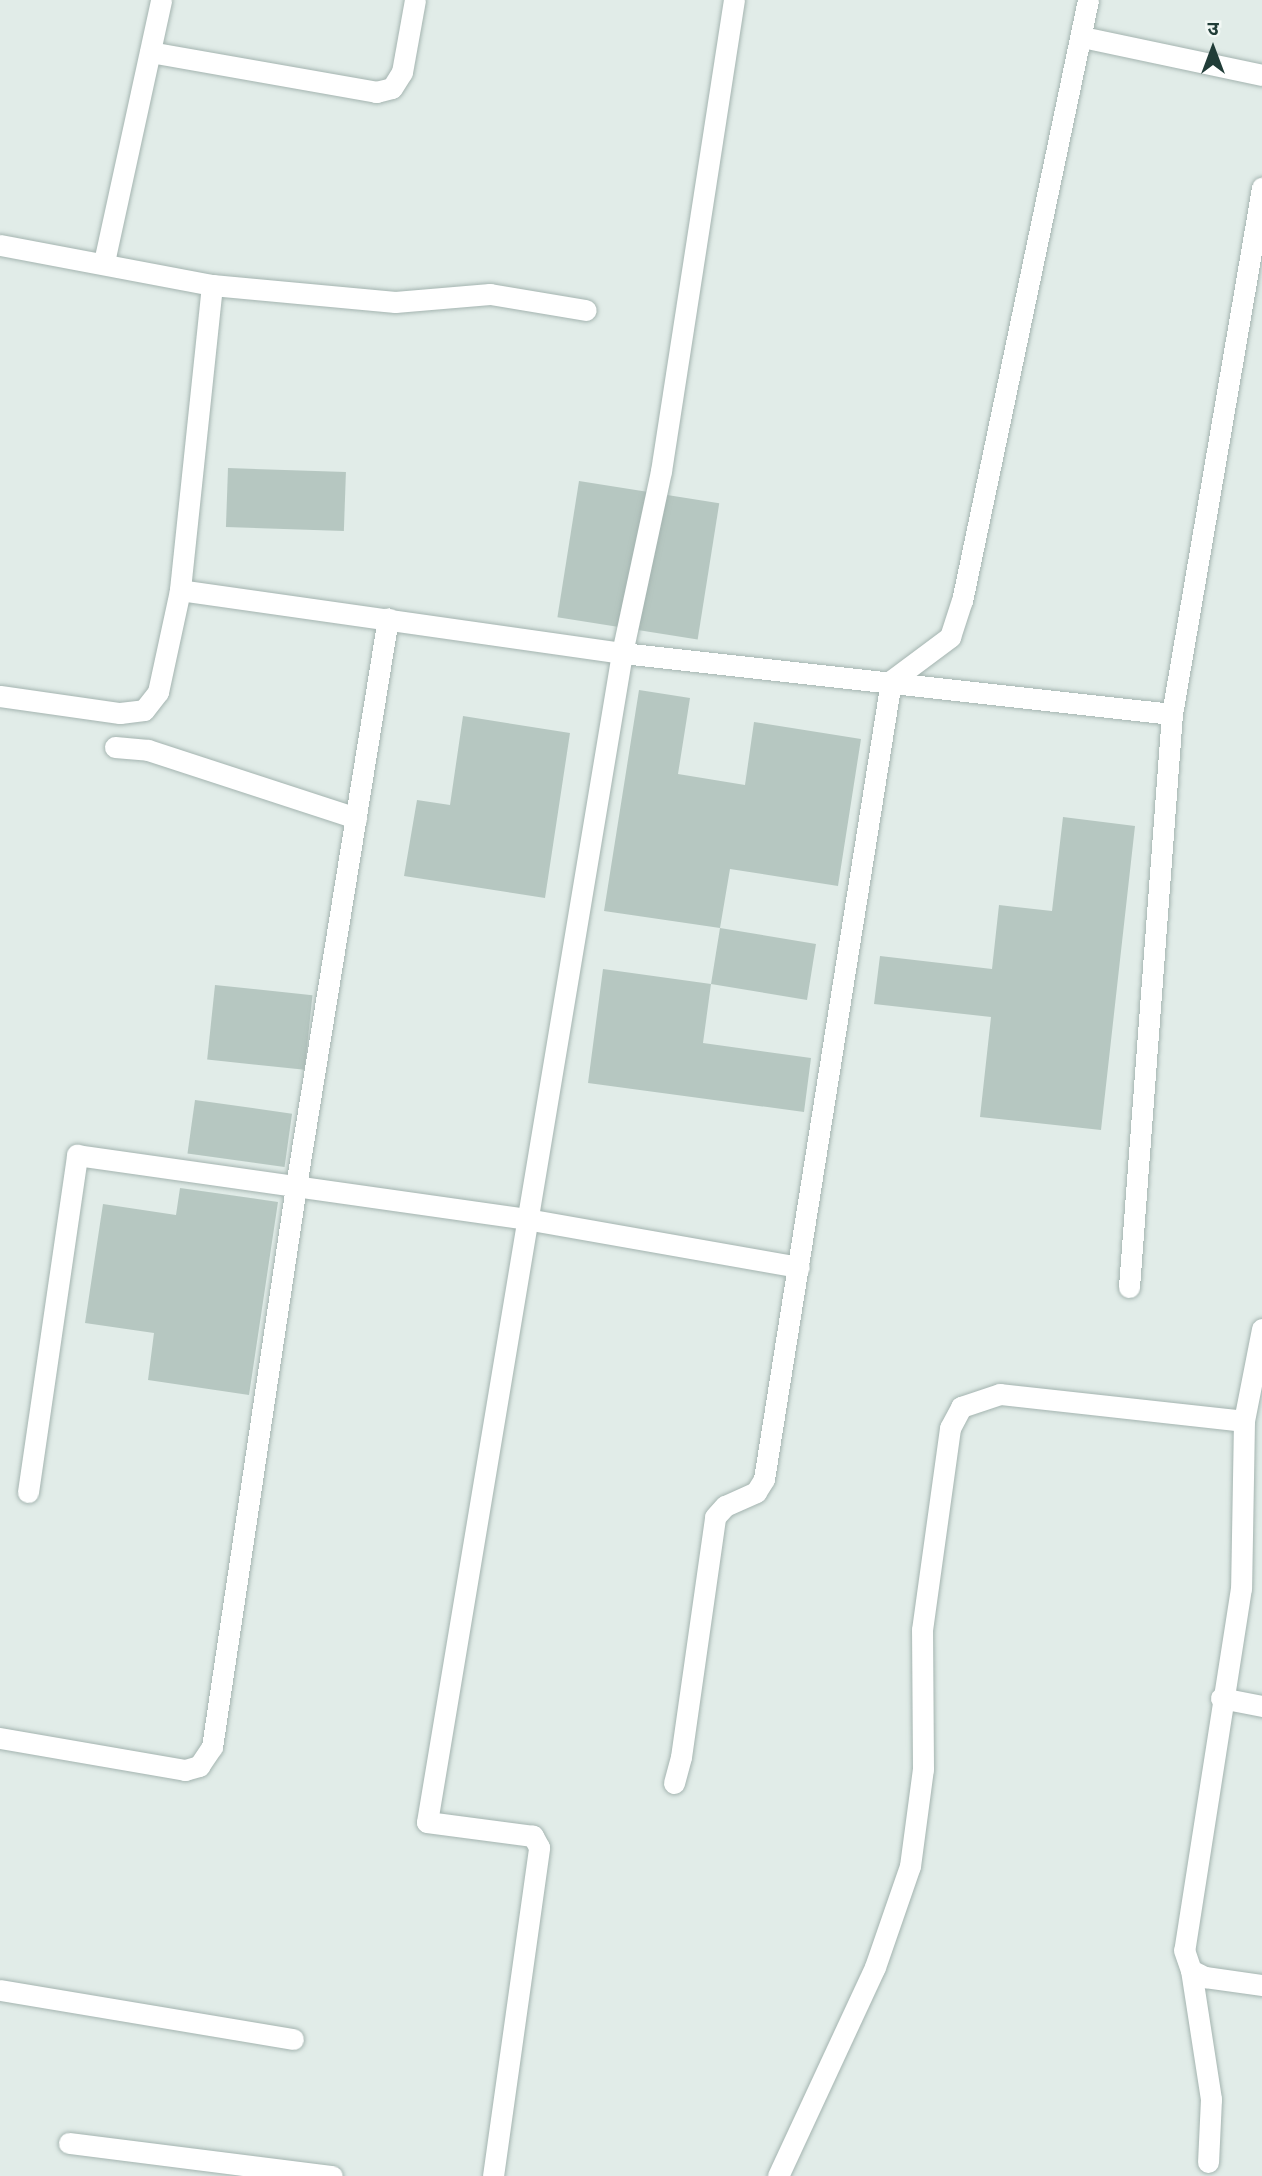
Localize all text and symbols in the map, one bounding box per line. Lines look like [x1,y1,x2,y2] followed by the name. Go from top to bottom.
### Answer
[1178,14,1248,84] north arrow
[1207,16,1219,40] text: उ

